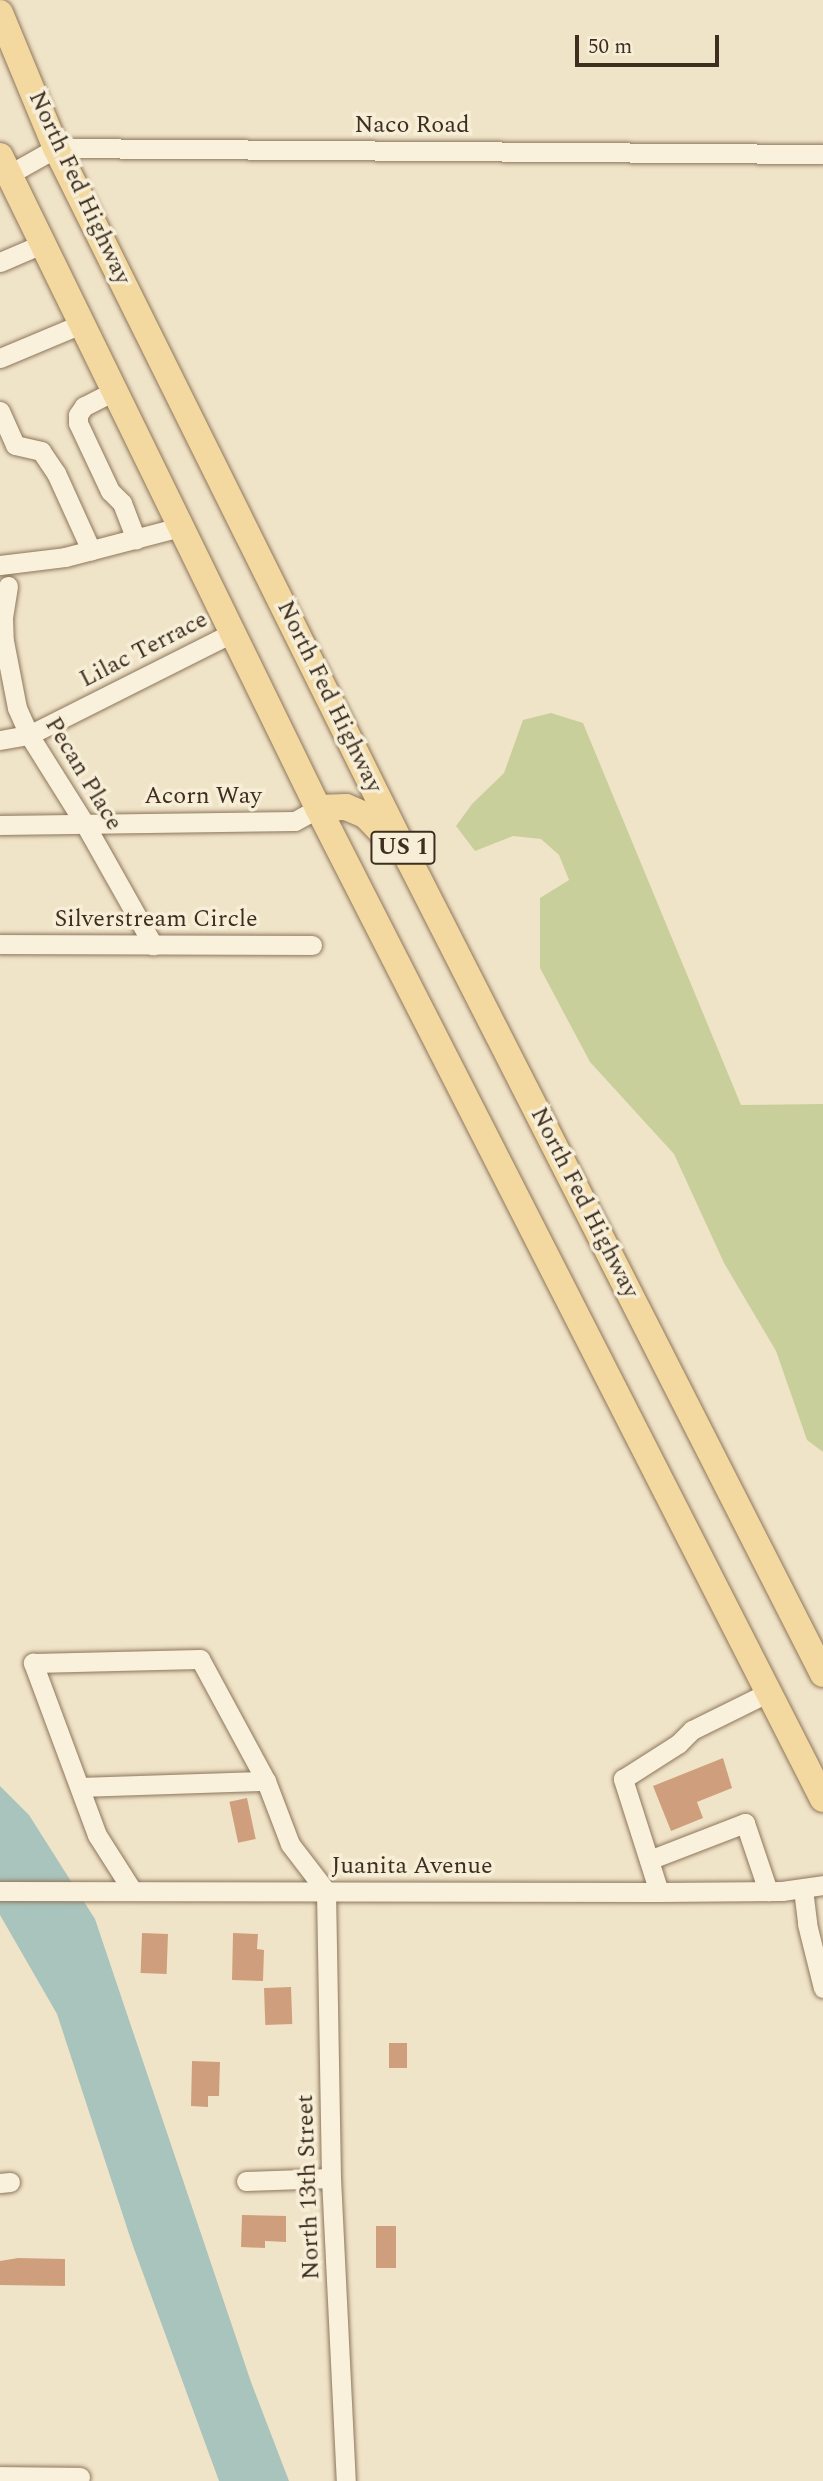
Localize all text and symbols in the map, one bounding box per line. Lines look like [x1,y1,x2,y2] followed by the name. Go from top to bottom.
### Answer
[578,21,722,65] scale bar
[588,31,632,63] text: 50 m
[22,87,136,289] street label: North Fed Highway
[354,112,470,140] street label: Naco Road
[270,596,388,798] street label: North Fed Highway
[75,605,213,695] street label: Lilac Terrace
[38,712,128,836] street label: Pecan Place
[144,783,262,811] street label: Acorn Way
[370,828,436,868] road number: US 1
[54,906,258,934] street label: Silverstream Circle
[524,1103,644,1303] street label: North Fed Highway
[331,1853,493,1881] street label: Juanita Avenue
[291,2094,327,2280] street label: North 13th Street

